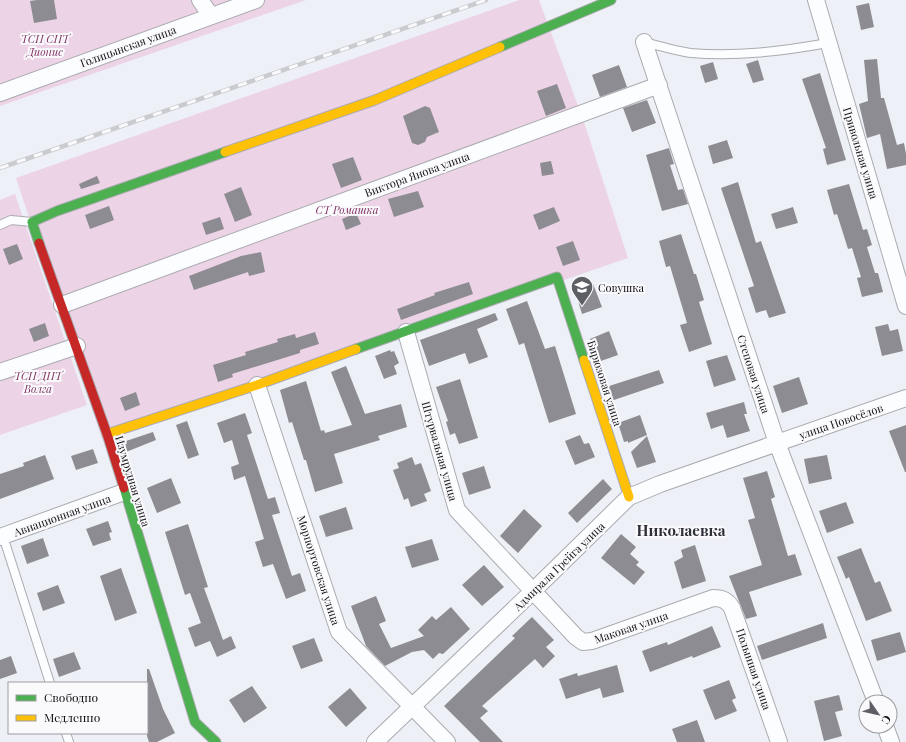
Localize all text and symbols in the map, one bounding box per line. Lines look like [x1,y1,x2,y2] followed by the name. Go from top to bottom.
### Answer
[78,22,178,70] street label: Голицынская улица
[21,31,71,59] park label: ТСН СНТ Дионис
[840,105,882,201] street label: Привольная улица
[362,148,472,200] street label: Виктора Янова улица
[316,202,379,217] park label: СТ Ромашка
[569,274,595,307] school or university icon: Совушка
[598,280,645,295] place label: Совушка
[734,333,774,416] street label: Степовая улица
[584,338,626,428] street label: Бирюзовая улица
[14,368,64,396] park label: ТСН ДНТ Волга
[419,399,462,503] street label: Штурвальная улица
[796,400,885,443] street label: улица Новосёлов
[112,434,154,529] street label: Изумрудная улица
[10,490,113,540] street label: Авиационная улица
[294,513,344,627] street label: Морпортовская улица
[509,518,608,614] street label: Адмирала Грейга улица
[637,520,726,540] district label: Николаевка
[592,607,670,647] street label: Маковая улица
[733,626,775,712] street label: Полынная улица
[8,682,148,734] legend
[44,689,99,705] text: Свободно
[858,694,898,734] north arrow
[44,709,101,725] text: Медленно
[878,712,895,727] text: С

